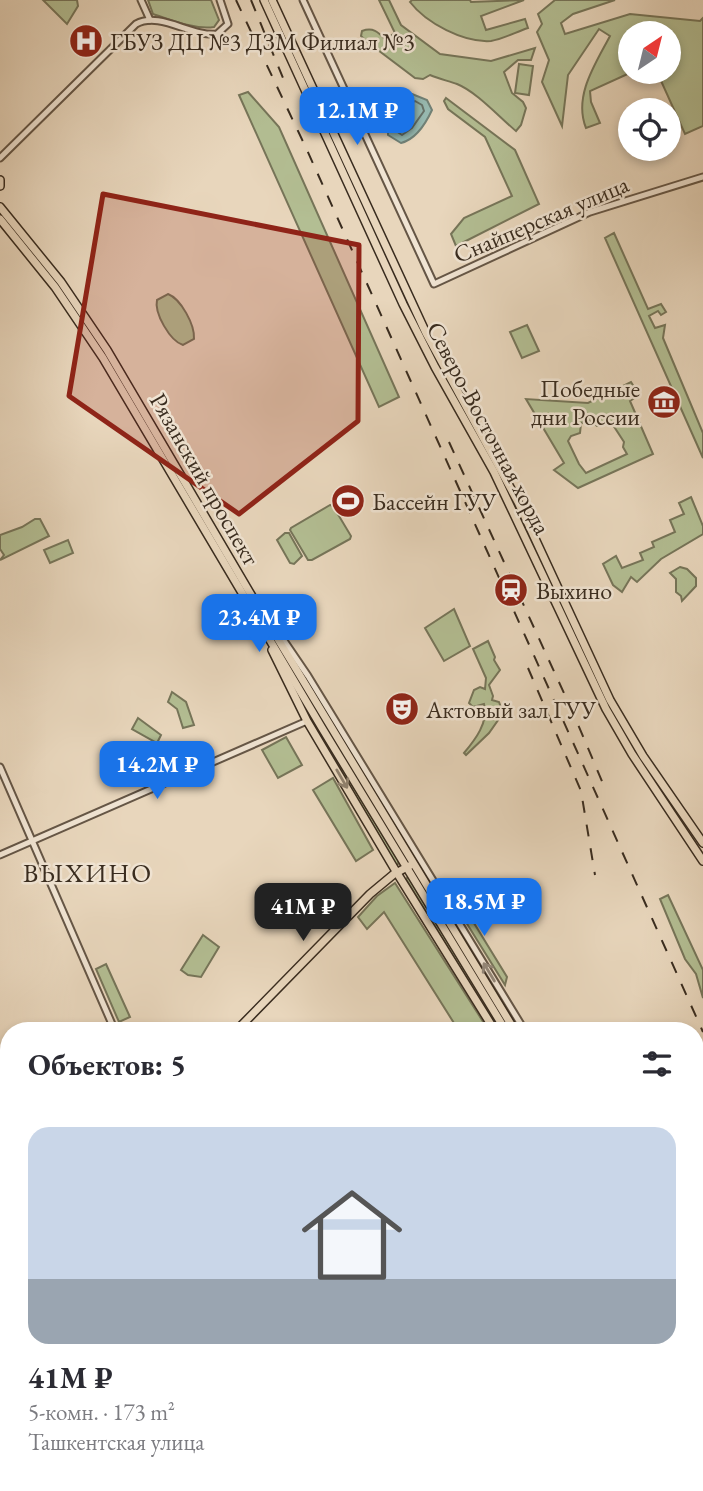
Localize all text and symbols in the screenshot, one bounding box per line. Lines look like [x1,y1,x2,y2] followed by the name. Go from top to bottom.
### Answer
[618,21,681,84] north arrow
[618,21,681,161] map controls
[67,22,105,60] hospital icon: ГБУЗ ДЦ №3 ДЗМ Филиал №3
[110,26,415,57] place label: ГБУЗ ДЦ №3 ДЗМ Филиал №3
[292,88,422,147] pin: 12.1M ₽
[316,95,398,125] text: 12.1M ₽
[618,98,681,161] button: locate
[449,168,634,270] street label: Снайперская улица
[420,316,558,540] street label: Северо-Восточная хорда
[531,373,640,432] place label: Победные дни России
[645,383,683,421] museum icon: Победные дни России
[143,387,267,571] street label: Рязанский проспект
[329,482,367,520] sports icon: Бассейн ГУУ
[372,486,497,517] place label: Бассейн ГУУ
[492,571,530,609] station icon: Выхино
[536,575,612,606] place label: Выхино
[194,594,324,654] pin: 23.4M ₽
[218,602,300,632] text: 23.4M ₽
[383,690,421,728] theatre icon: Актовый зал ГУУ
[425,694,597,725] place label: Актовый зал ГУУ
[92,742,222,801] pin: 14.2M ₽
[116,749,198,779] text: 14.2M ₽
[336,768,349,789] one-way arrow
[23,856,153,890] district label: ВЫХИНО
[419,878,549,938] pin: 18.5M ₽
[254,884,352,943] pin: 41M ₽
[443,886,525,916] text: 18.5M ₽
[270,891,336,921] text: 41M ₽
[482,963,496,983] one-way arrow
[28,1045,186,1084] text: Объектов: 5
[638,1045,676,1083] icon: filters
[289,1172,415,1298] icon: home
[28,1358,113,1397] text: 41M ₽
[28,1397,175,1427] text: 5-комн. · 173 m²
[28,1427,204,1457] text: Ташкентская улица

